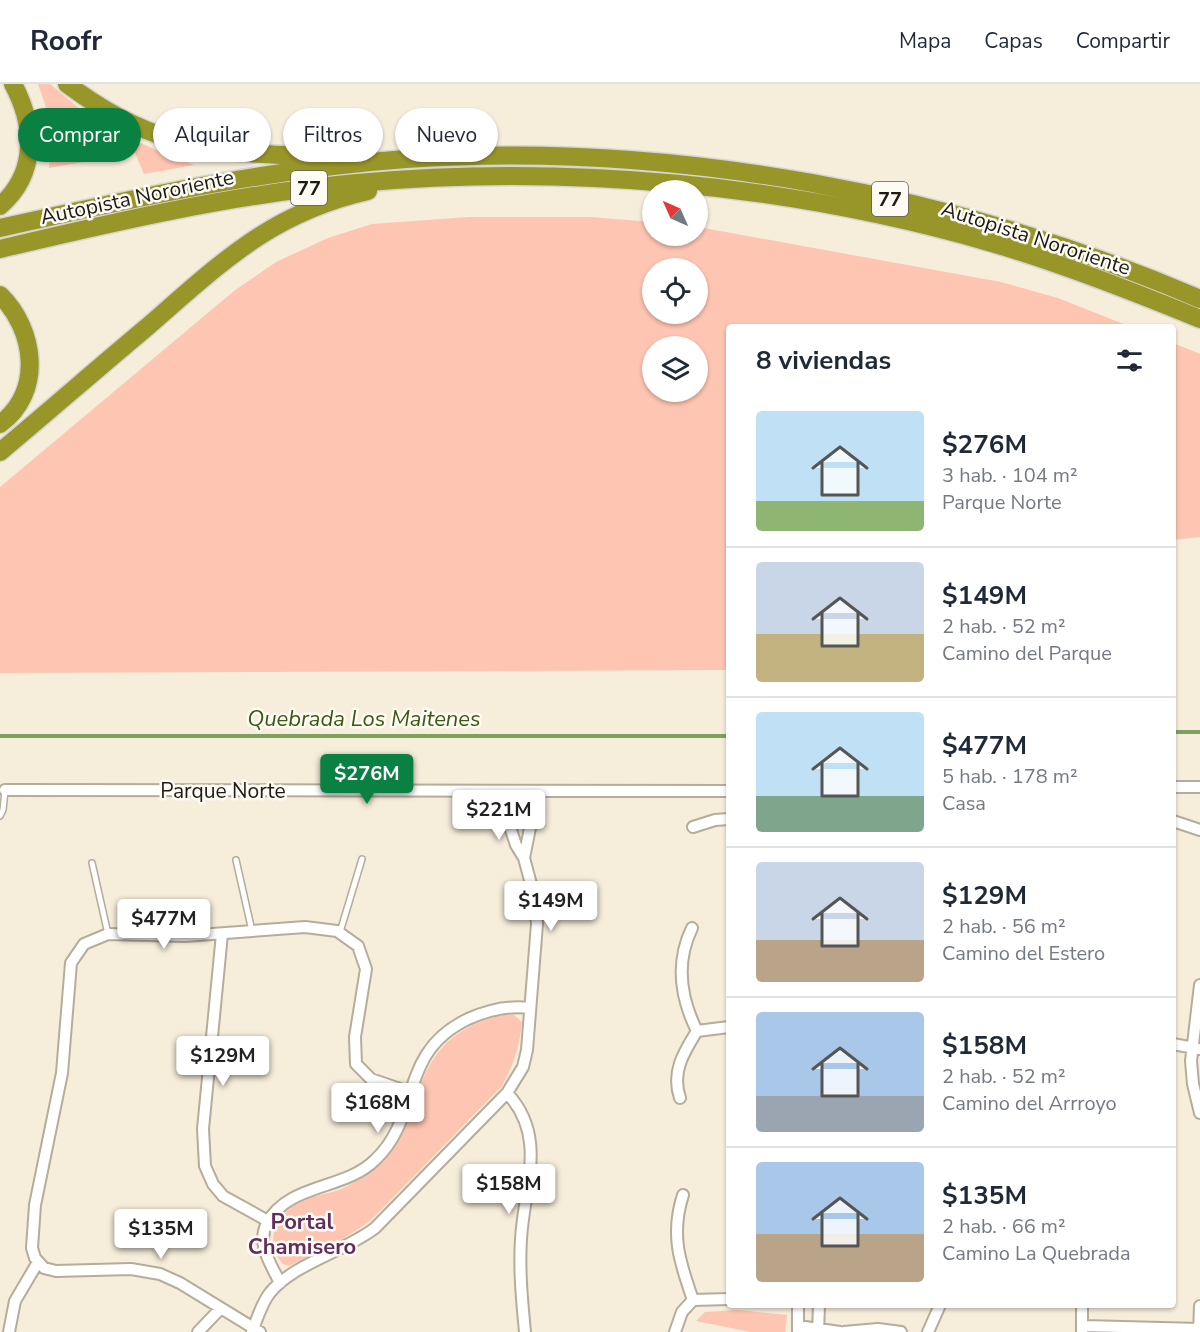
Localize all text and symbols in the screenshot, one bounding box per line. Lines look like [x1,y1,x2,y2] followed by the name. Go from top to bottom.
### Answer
[30,22,102,60] text: Roofr
[899,27,951,55] text: Mapa
[984,27,1043,55] text: Capas
[1076,27,1170,55] text: Compartir
[18,108,141,162] chip: Comprar
[153,108,271,162] chip: Alquilar
[283,108,383,162] chip: Filtros
[395,108,498,162] chip: Nuevo
[38,163,236,231] street label: Autopista Nororiente
[291,171,327,205] road number: 77
[642,180,708,246] north arrow
[642,180,708,402] map controls
[872,182,908,216] road number: 77
[938,194,1134,282] street label: Autopista Nororiente
[642,258,708,324] button: locate
[642,336,708,402] button: layers
[756,343,891,378] text: 8 viviendas
[1113,344,1146,377] icon: filters
[942,427,1027,462] text: $276M
[804,435,876,507] icon: home
[942,462,1078,489] text: 3 hab. · 104 m²
[942,489,1062,516] text: Parque Norte
[942,578,1027,613] text: $149M
[804,586,876,658] icon: home
[942,613,1066,640] text: 2 hab. · 52 m²
[942,640,1112,667] text: Camino del Parque
[247,704,481,734] water label: Quebrada Los Maitenes
[942,728,1027,763] text: $477M
[804,736,876,808] icon: home
[325,754,409,805] pin: $276M
[334,760,400,787] text: $276M
[942,763,1078,790] text: 5 hab. · 178 m²
[160,777,286,805] street label: Parque Norte
[457,790,541,841] pin: $221M
[942,790,986,817] text: Casa
[466,796,532,823] text: $221M
[942,878,1027,913] text: $129M
[509,881,593,932] pin: $149M
[804,886,876,958] icon: home
[518,887,584,914] text: $149M
[122,899,206,950] pin: $477M
[131,905,197,932] text: $477M
[942,913,1066,940] text: 2 hab. · 56 m²
[942,940,1105,967] text: Camino del Estero
[942,1028,1027,1063] text: $158M
[181,1036,265,1087] pin: $129M
[804,1036,876,1108] icon: home
[190,1042,256,1069] text: $129M
[942,1063,1066,1090] text: 2 hab. · 52 m²
[336,1083,420,1134] pin: $168M
[345,1089,411,1116] text: $168M
[942,1090,1117,1117] text: Camino del Arrroyo
[467,1164,551,1215] pin: $158M
[476,1170,542,1197] text: $158M
[942,1178,1027,1213] text: $135M
[804,1186,876,1258] icon: home
[248,1207,356,1262] district label: Portal Chamisero
[119,1209,203,1260] pin: $135M
[942,1213,1066,1240] text: 2 hab. · 66 m²
[128,1215,194,1242] text: $135M
[942,1240,1131,1267] text: Camino La Quebrada

